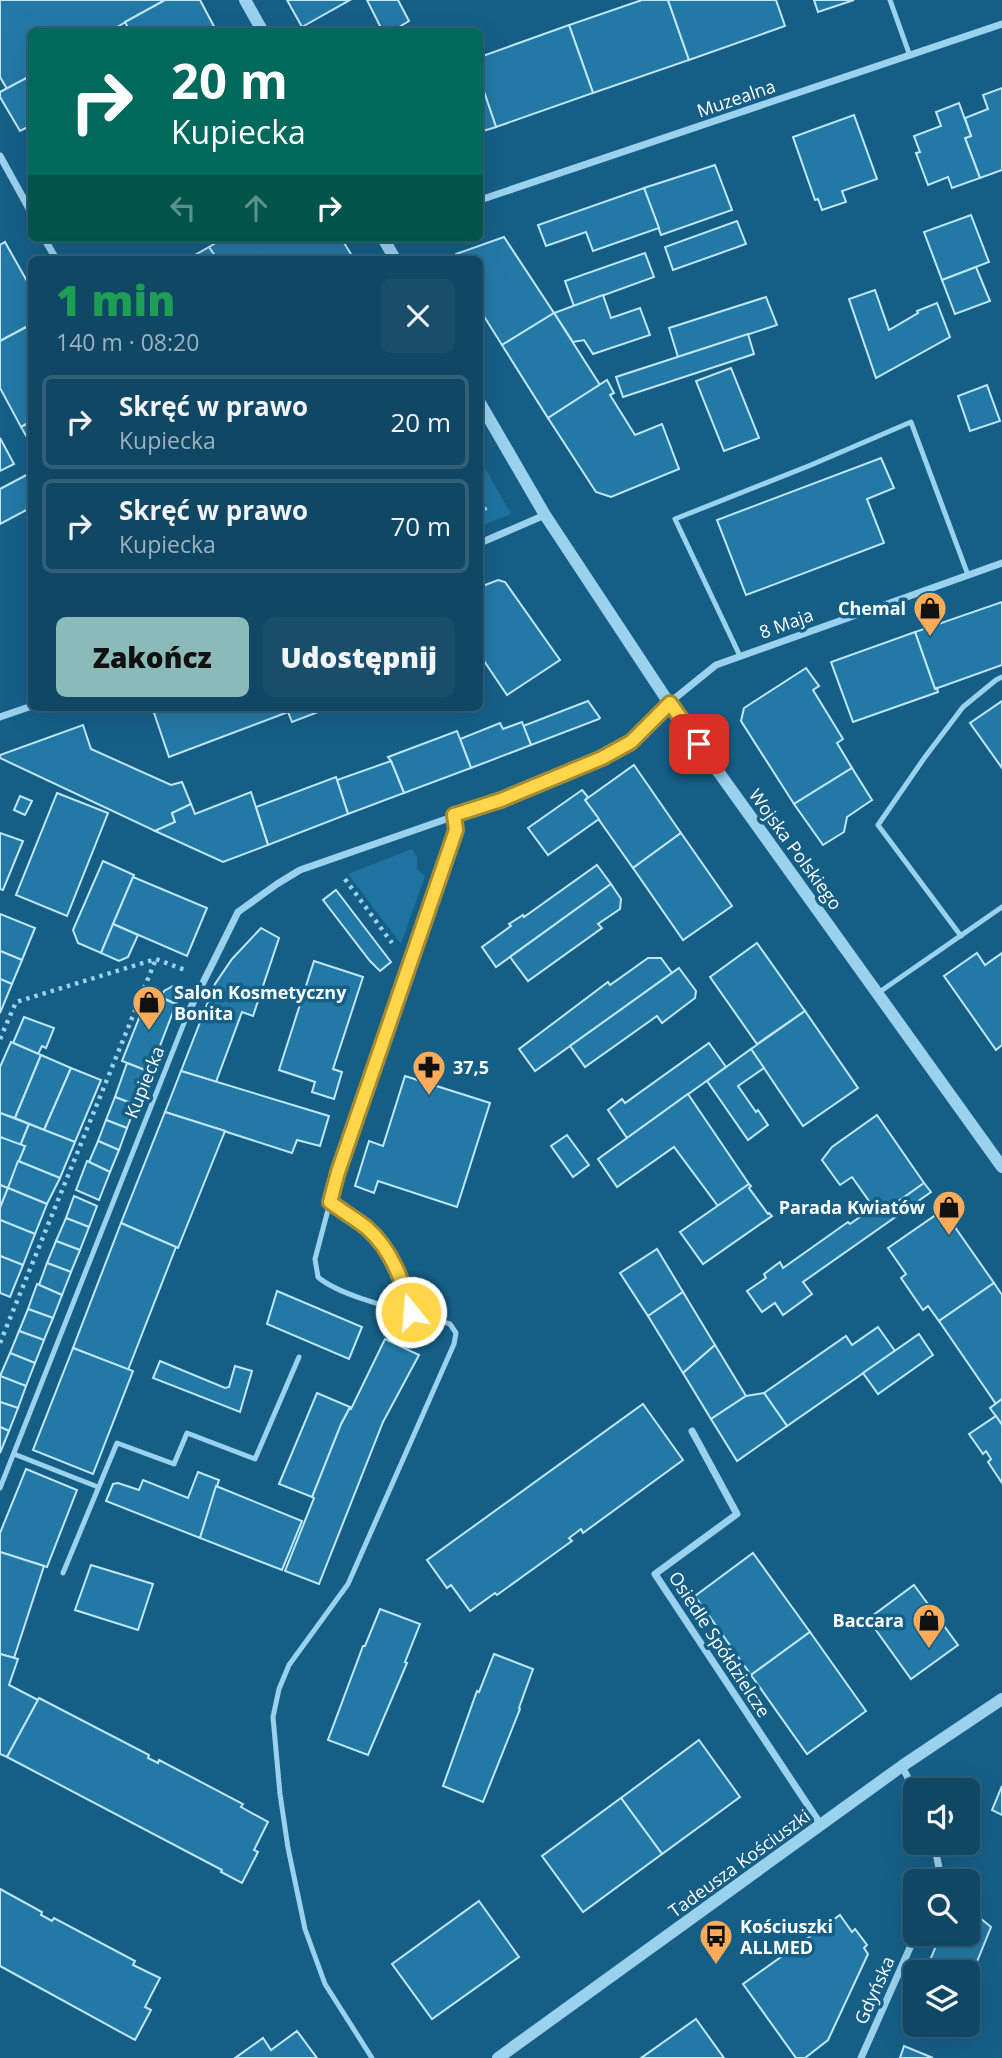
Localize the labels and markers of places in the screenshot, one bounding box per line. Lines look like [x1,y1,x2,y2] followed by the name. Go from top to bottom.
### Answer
[911,589,949,638] shop icon: Chemal
[838,596,906,620] place label: Chemal
[669,714,729,774] pin
[174,980,347,1025] place label: Salon Kosmetyczny Bonita
[130,983,168,1032] shop icon: Salon Kosmetyczny Bonita
[410,1048,448,1097] pharmacy icon: 37,5
[453,1055,489,1079] place label: 37,5
[930,1188,968,1237] shop icon: Parada Kwiatów
[779,1195,926,1219] place label: Parada Kwiatów
[910,1601,948,1650] shop icon: Baccara
[833,1608,904,1632] place label: Baccara
[740,1914,833,1959] place label: Kościuszki ALLMED
[697,1917,735,1966] bus stop icon: Kościuszki ALLMED

